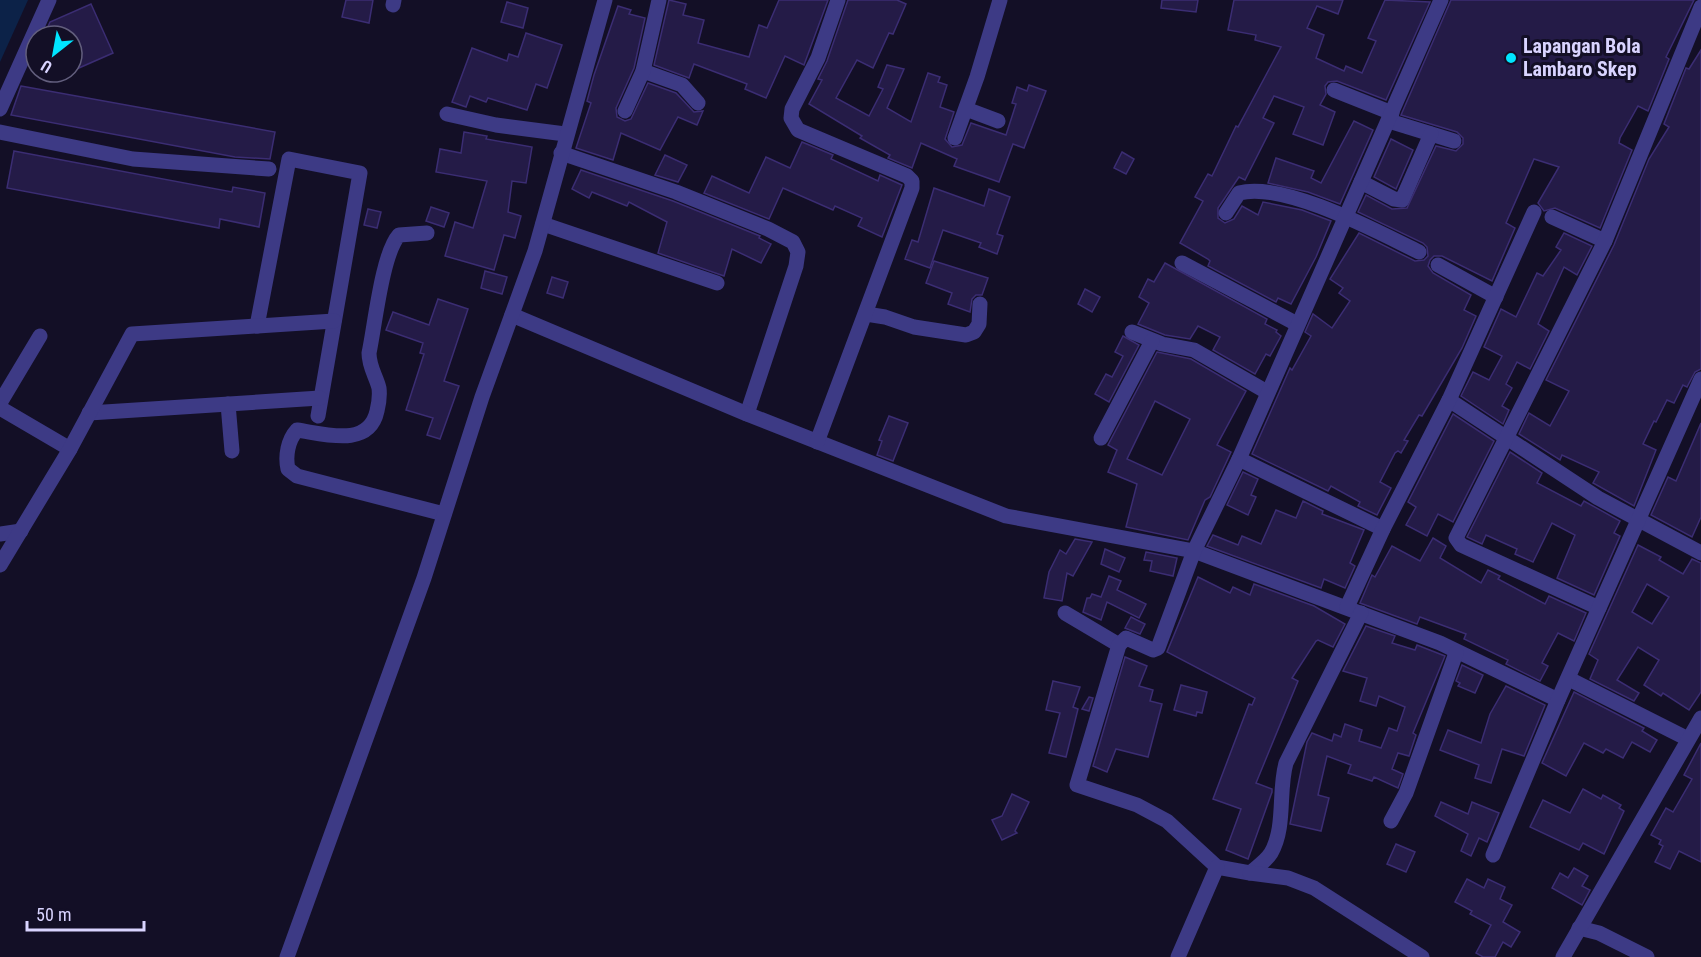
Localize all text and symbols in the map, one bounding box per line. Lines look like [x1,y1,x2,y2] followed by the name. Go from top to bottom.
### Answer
[24,24,84,84] north arrow
[1523,34,1641,81] place label: Lapangan Bola Lambaro Skep
[1504,51,1518,65] marker: Lapangan Bola Lambaro Skep
[38,56,55,77] text: U
[27,894,144,932] scale bar
[36,904,71,925] text: 50 m

